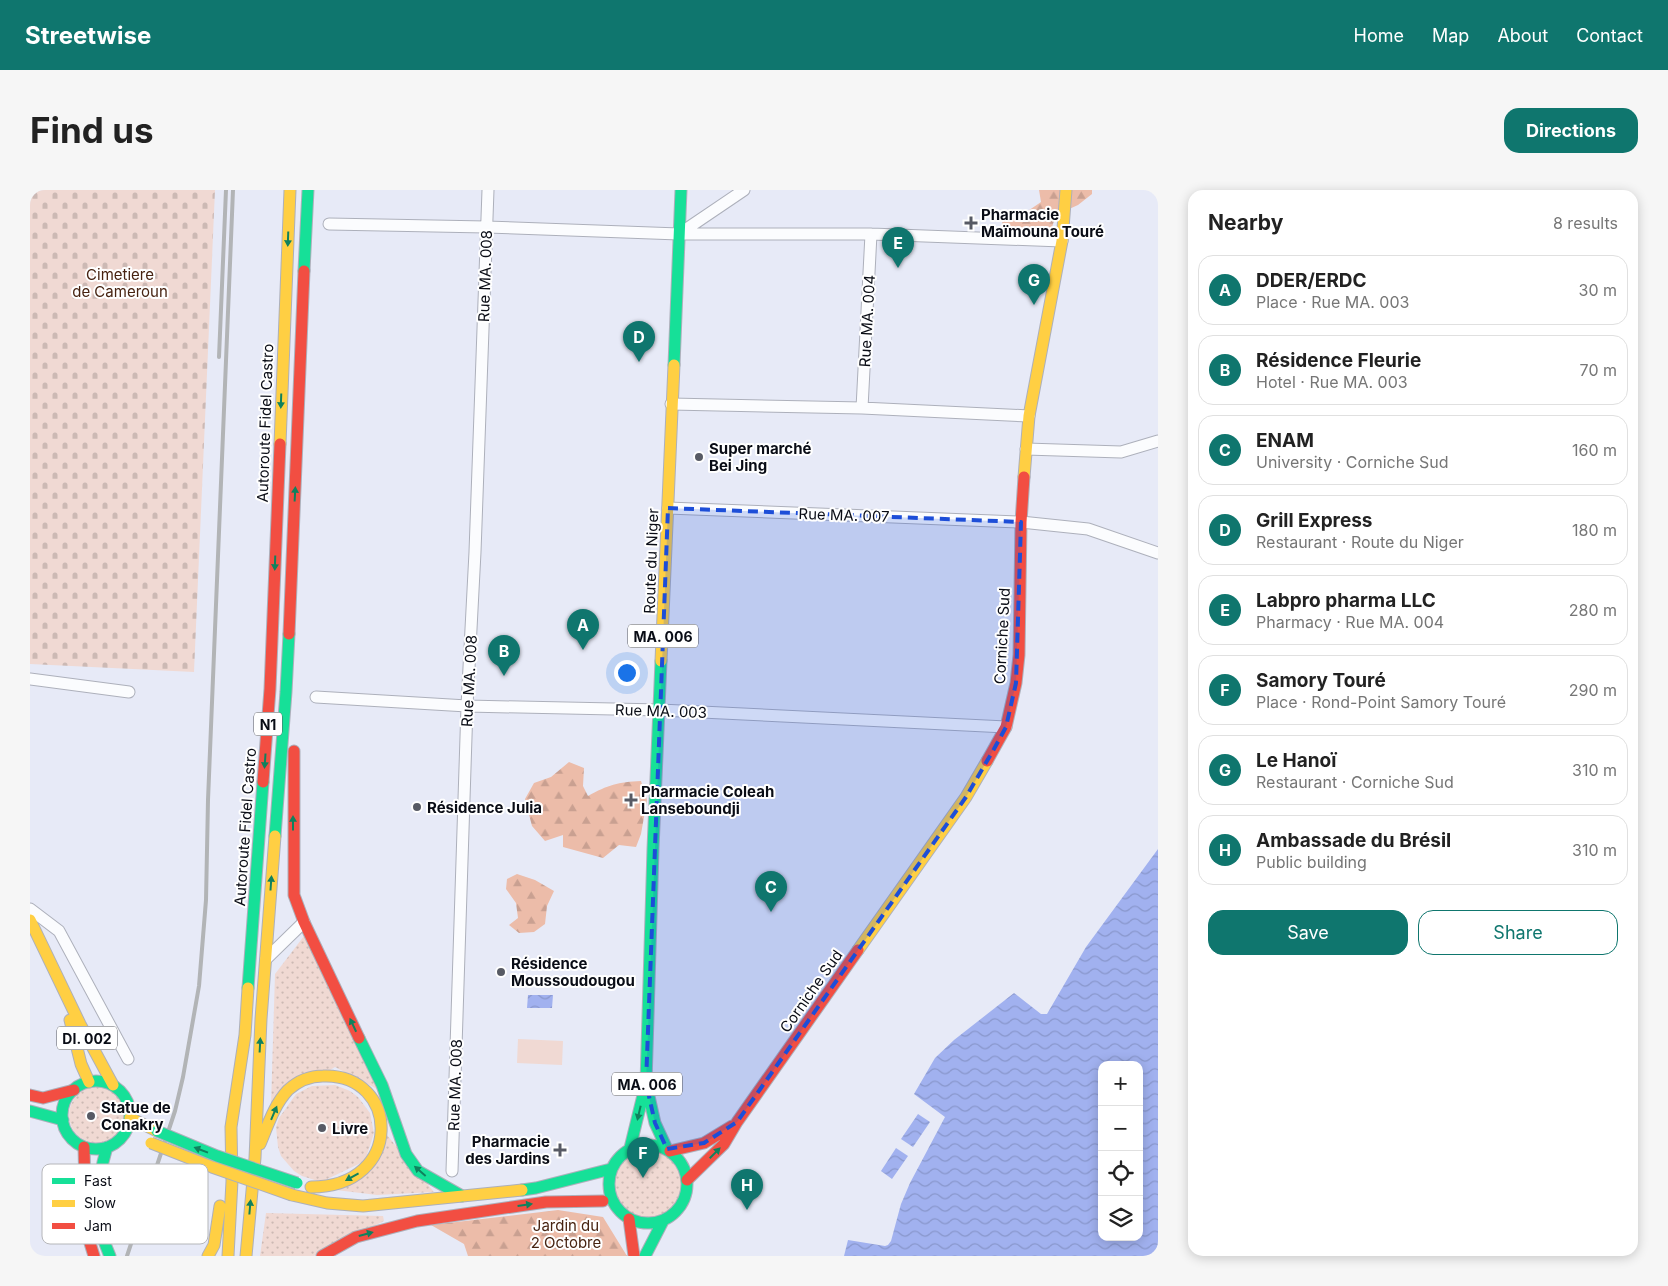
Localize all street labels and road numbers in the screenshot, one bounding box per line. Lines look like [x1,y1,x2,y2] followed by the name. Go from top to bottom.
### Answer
[474,230,496,322] street label: Rue MA. 008
[855,274,879,368] street label: Rue MA. 004
[253,343,277,503] street label: Autoroute Fidel Castro
[798,504,890,526] street label: Rue MA. 007
[640,507,662,614] street label: Route du Niger
[990,587,1014,685] street label: Corniche Sud
[628,624,698,648] road number: MA. 006
[457,634,481,728] street label: Rue MA. 008
[615,700,707,722] street label: Rue MA. 003
[254,712,282,736] road number: N1
[230,747,260,907] street label: Autoroute Fidel Castro
[776,946,846,1036] street label: Corniche Sud
[57,1026,117,1050] road number: DI. 002
[444,1039,466,1131] street label: Rue MA. 008
[612,1072,682,1096] road number: MA. 006

